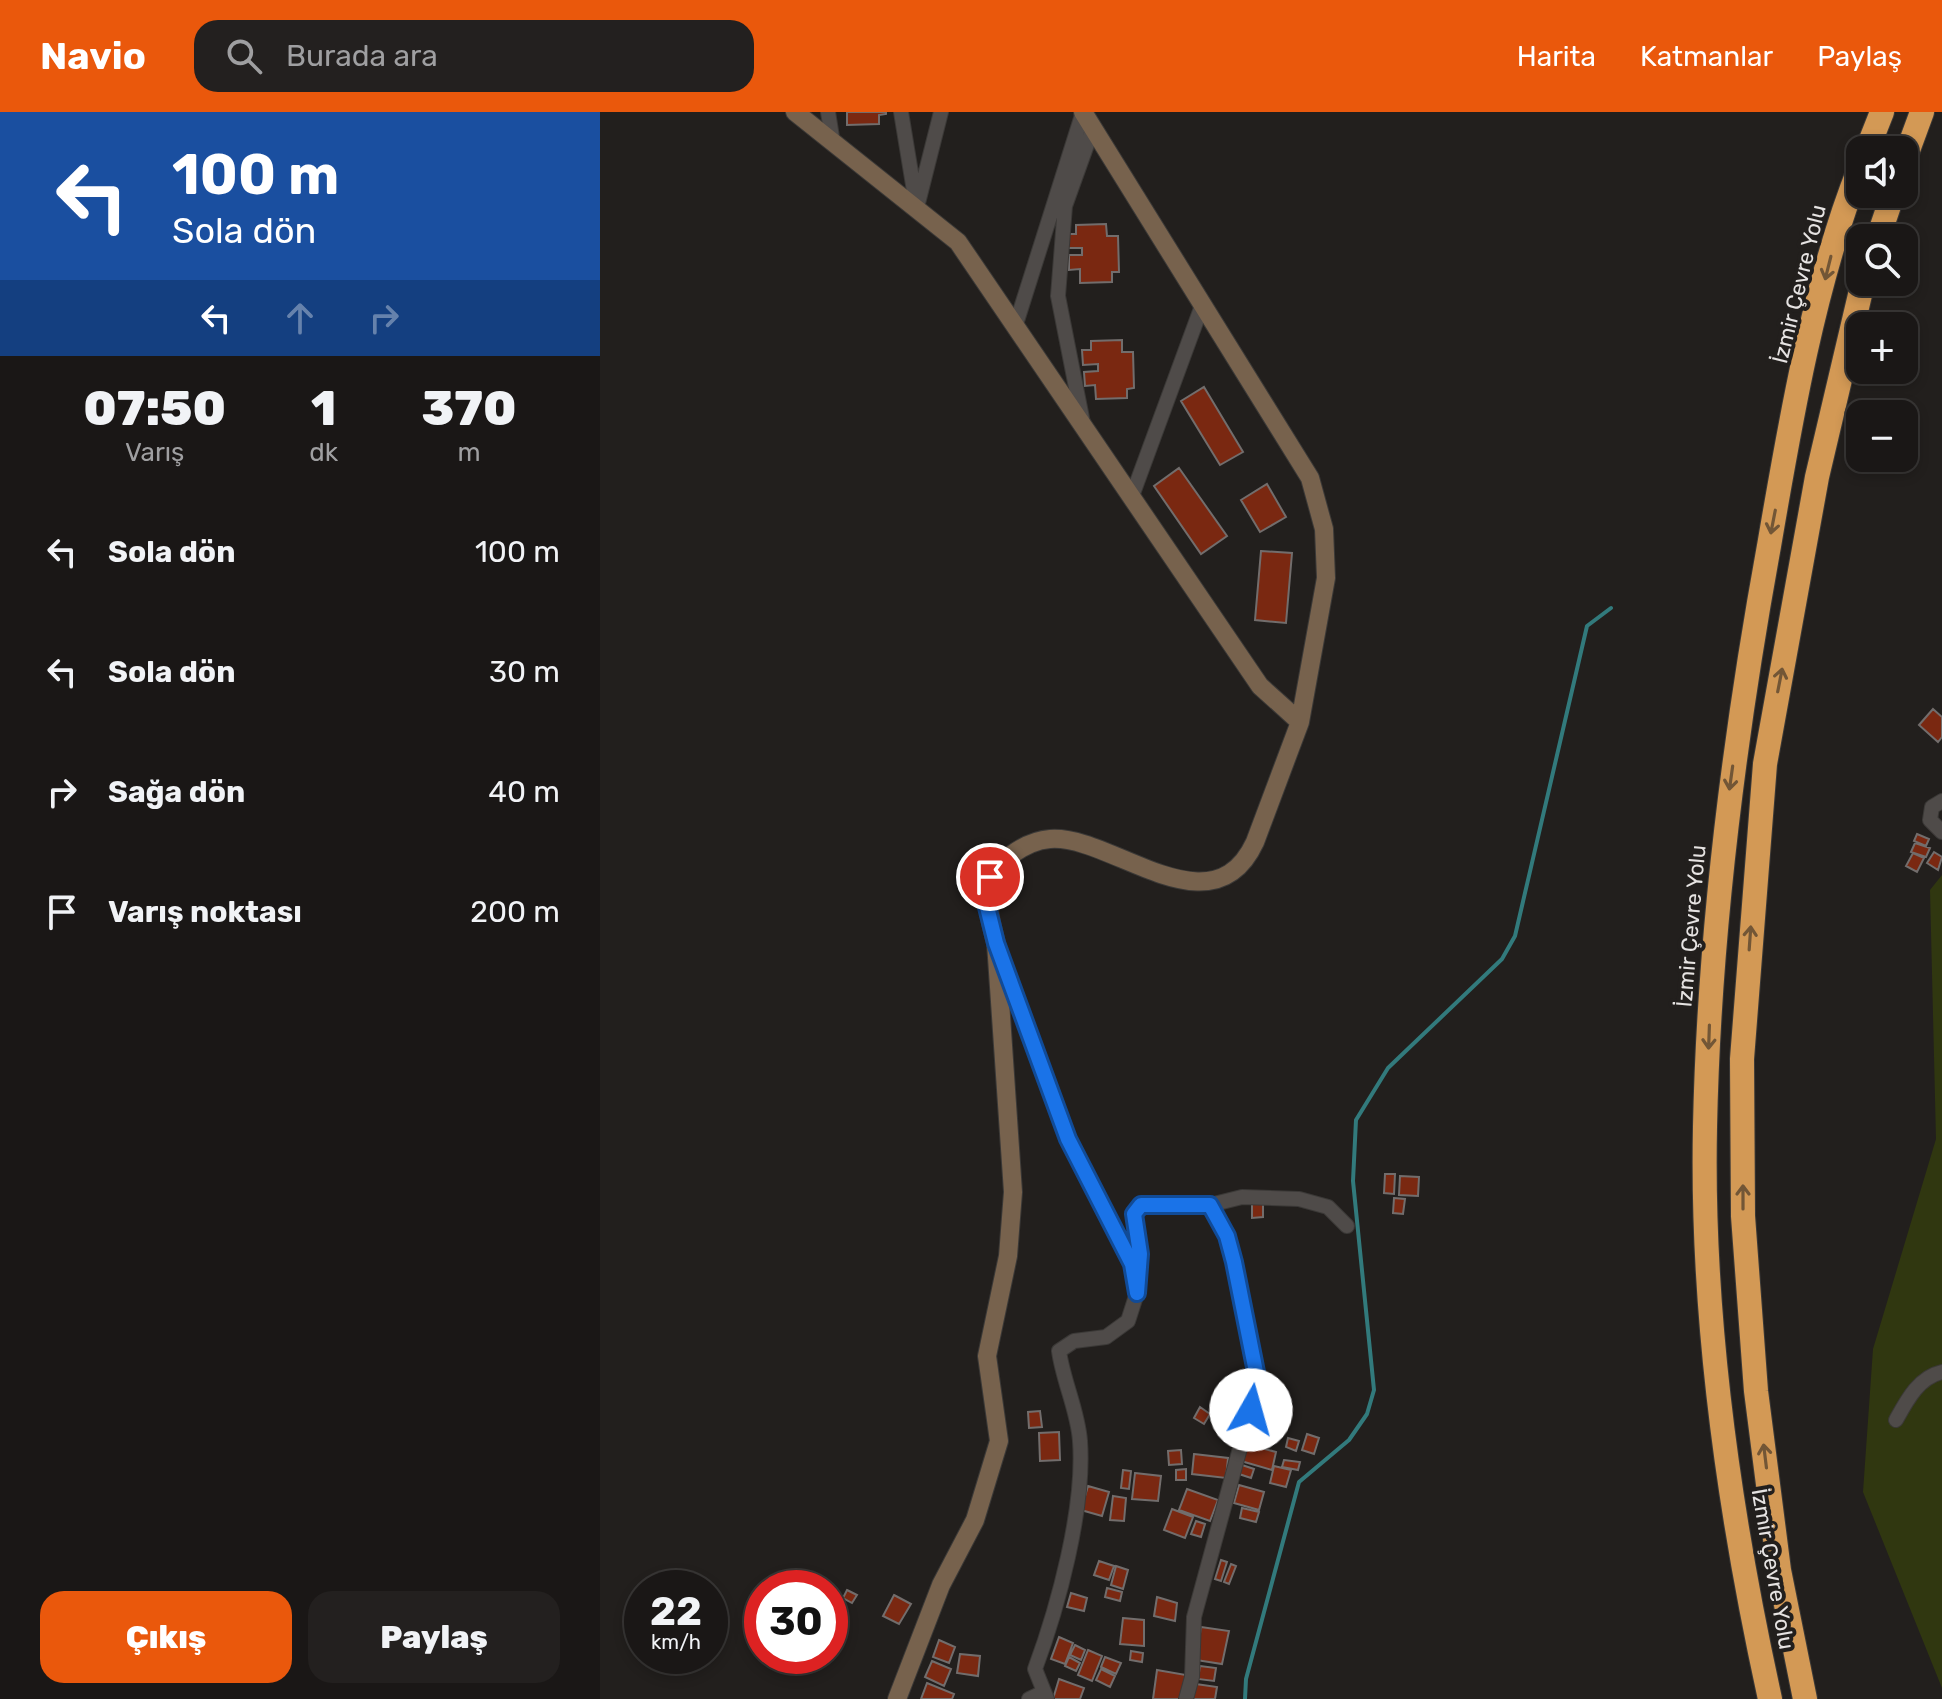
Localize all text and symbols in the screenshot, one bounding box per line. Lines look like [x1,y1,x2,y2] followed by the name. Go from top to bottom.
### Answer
[194,20,754,92] search box
[40,33,146,79] text: Navio
[222,34,266,78] icon: search
[286,38,438,74] text: Burada ara
[1517,40,1596,73] text: Harita
[1640,40,1773,73] text: Katmanlar
[1817,40,1902,73] text: Paylaş
[1846,136,1918,472] map controls
[1846,136,1918,208] button: sound
[172,142,339,208] text: 100 m
[40,144,144,248] icon: left
[1766,202,1832,366] street label: İzmir Çevre Yolu
[172,209,316,252] text: Sola dön
[1846,224,1918,296] button: search
[1820,255,1835,280] one-way arrow
[194,296,238,340] icon: left
[278,296,322,340] icon: ahead
[362,296,406,340] icon: right
[1846,312,1918,384] button: +
[83,380,226,437] text: 07:50
[311,380,336,437] text: 1
[422,380,517,437] text: 370
[1846,400,1918,472] button: −
[125,437,184,468] text: Varış
[309,437,338,468] text: dk
[458,437,481,468] text: m
[1765,509,1780,534] one-way arrow
[40,530,84,574] icon: left
[108,534,235,570] text: Sola dön
[475,534,560,570] text: 100 m
[40,650,84,694] icon: left
[108,654,235,690] text: Sola dön
[489,654,560,690] text: 30 m
[1774,668,1789,693] one-way arrow
[1723,765,1738,791] one-way arrow
[40,770,84,814] icon: right
[108,774,245,810] text: Sağa dön
[488,774,560,810] text: 40 m
[956,843,1024,911] pin
[1670,844,1712,1008] street label: İzmir Çevre Yolu
[968,855,1012,899] icon: arrive
[40,890,84,934] icon: arrive
[108,894,302,930] text: Varış noktası
[470,894,560,930] text: 200 m
[1743,925,1758,952] one-way arrow
[1701,1023,1716,1050] one-way arrow
[1735,1184,1751,1211] one-way arrow
[1209,1368,1293,1452] position arrow
[1757,1444,1772,1469] one-way arrow
[1746,1486,1800,1652] street label: İzmir Çevre Yolu
[744,1570,848,1674] speed limit sign: 30
[650,1588,702,1635] text: 22
[40,1591,292,1683] button: Çıkış
[308,1591,560,1683] button: Paylaş
[651,1630,701,1654] text: km/h

